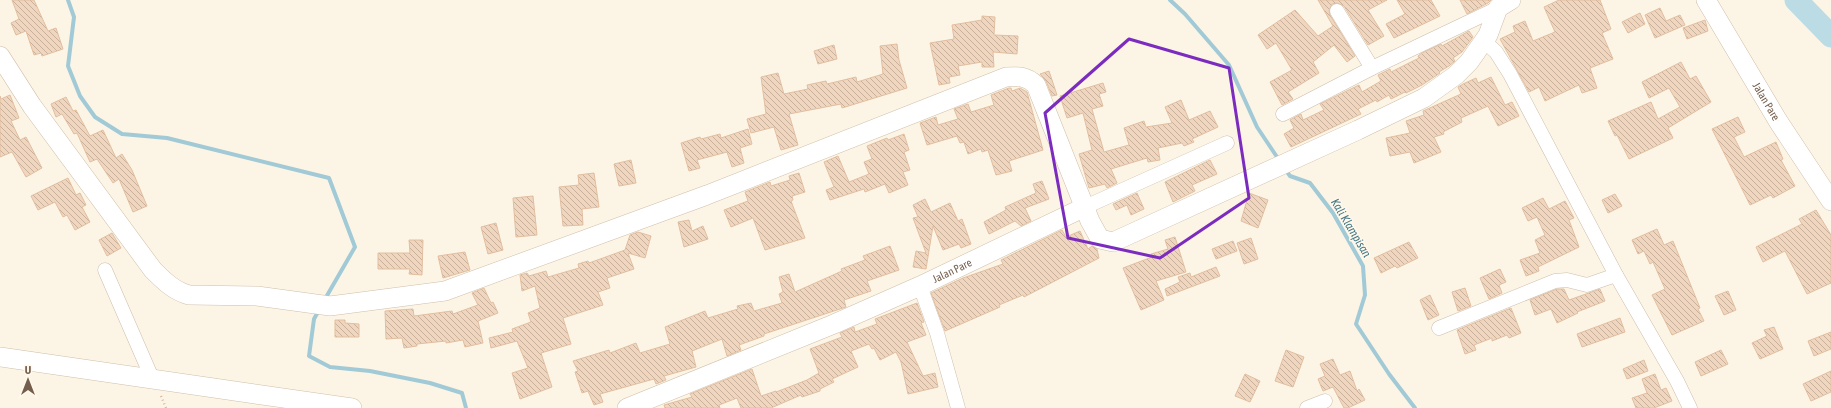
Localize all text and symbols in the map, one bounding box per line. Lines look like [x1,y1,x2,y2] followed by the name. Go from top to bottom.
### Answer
[1750,80,1782,123] street label: Jalan Pare
[1328,196,1374,260] water label: Kali Klampisan
[931,256,974,285] street label: Jalan Pare
[8,360,48,400] north arrow
[25,364,31,376] text: U

